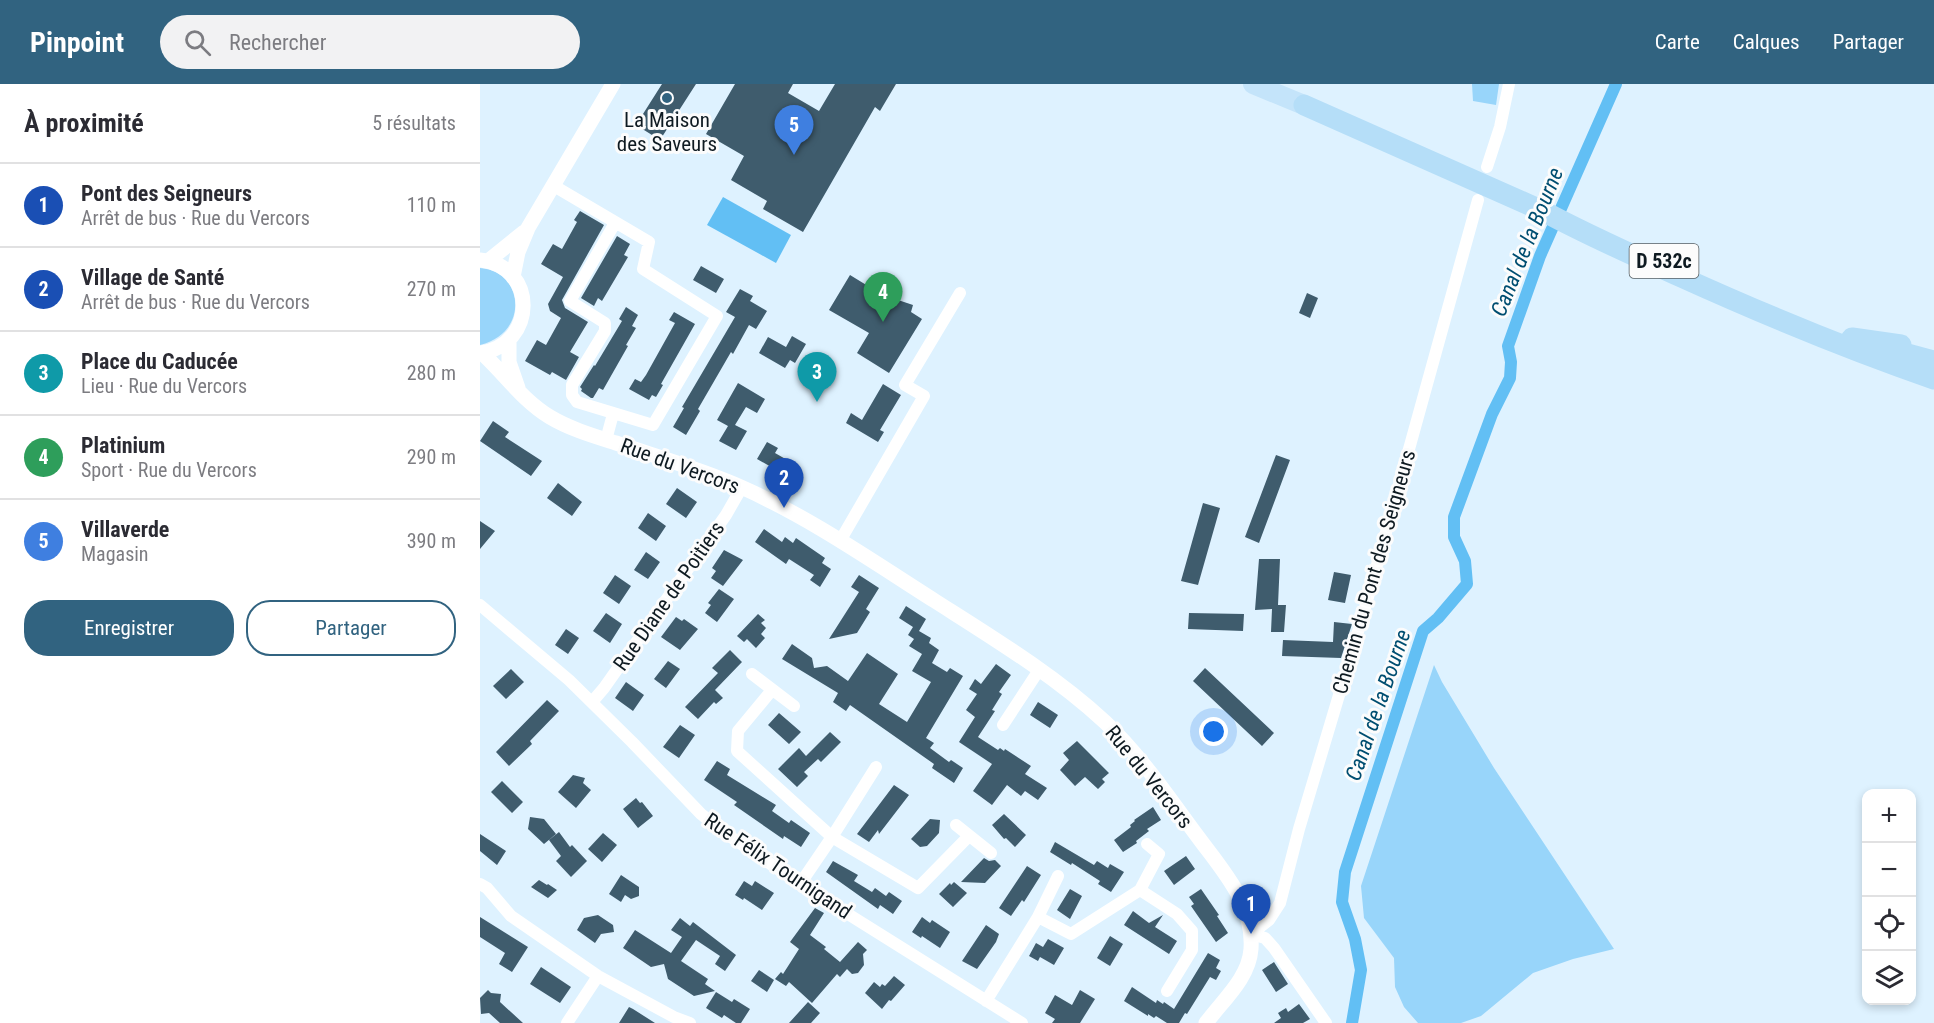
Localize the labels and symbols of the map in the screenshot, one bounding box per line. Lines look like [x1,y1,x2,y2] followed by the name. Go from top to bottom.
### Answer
[660,91,674,105] marker: La Maison des Saveurs
[774,106,814,155] pin: 5
[617,108,717,156] place label: La Maison des Saveurs
[1486,164,1568,320] water label: Canal de la Bourne
[1630,244,1698,278] road number: D 532c
[864,272,902,322] pin: 4
[798,352,836,402] pin: 3
[617,433,743,499] street label: Rue du Vercors
[1328,447,1420,697] street label: Chemin du Pont des Seigneurs
[764,458,804,508] pin: 2
[609,517,729,675] street label: Rue Diane de Poitiers
[1340,626,1416,784] water label: Canal de la Bourne
[1199,717,1228,746] your location
[1100,721,1198,833] street label: Rue du Vercors
[700,808,856,924] street label: Rue Félix Tournigand
[1232,884,1270,934] pin: 1

